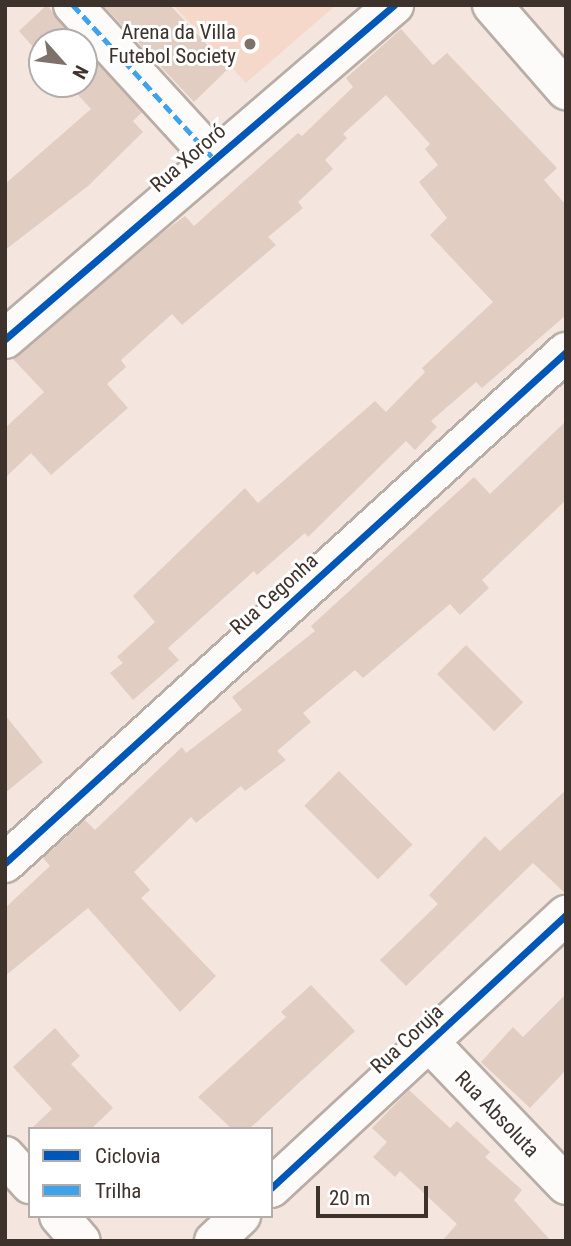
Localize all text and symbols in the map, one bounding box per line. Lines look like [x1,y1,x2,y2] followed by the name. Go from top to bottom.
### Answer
[109,19,236,69] place label: Arena da Villa Futebol Society
[28,28,98,98] north arrow
[242,36,258,52] marker: Arena da Villa Futebol Society
[67,62,93,83] text: N
[145,118,231,198] street label: Rua Xororó
[225,548,323,640] street label: Rua Cegonha
[366,999,448,1079] street label: Rua Coruja
[450,1066,544,1162] street label: Rua Absoluta
[28,1127,273,1218] legend
[95,1144,161,1168] text: Ciclovia
[319,1172,431,1216] scale bar
[95,1179,141,1203] text: Trilha
[329,1186,370,1210] text: 20 m

